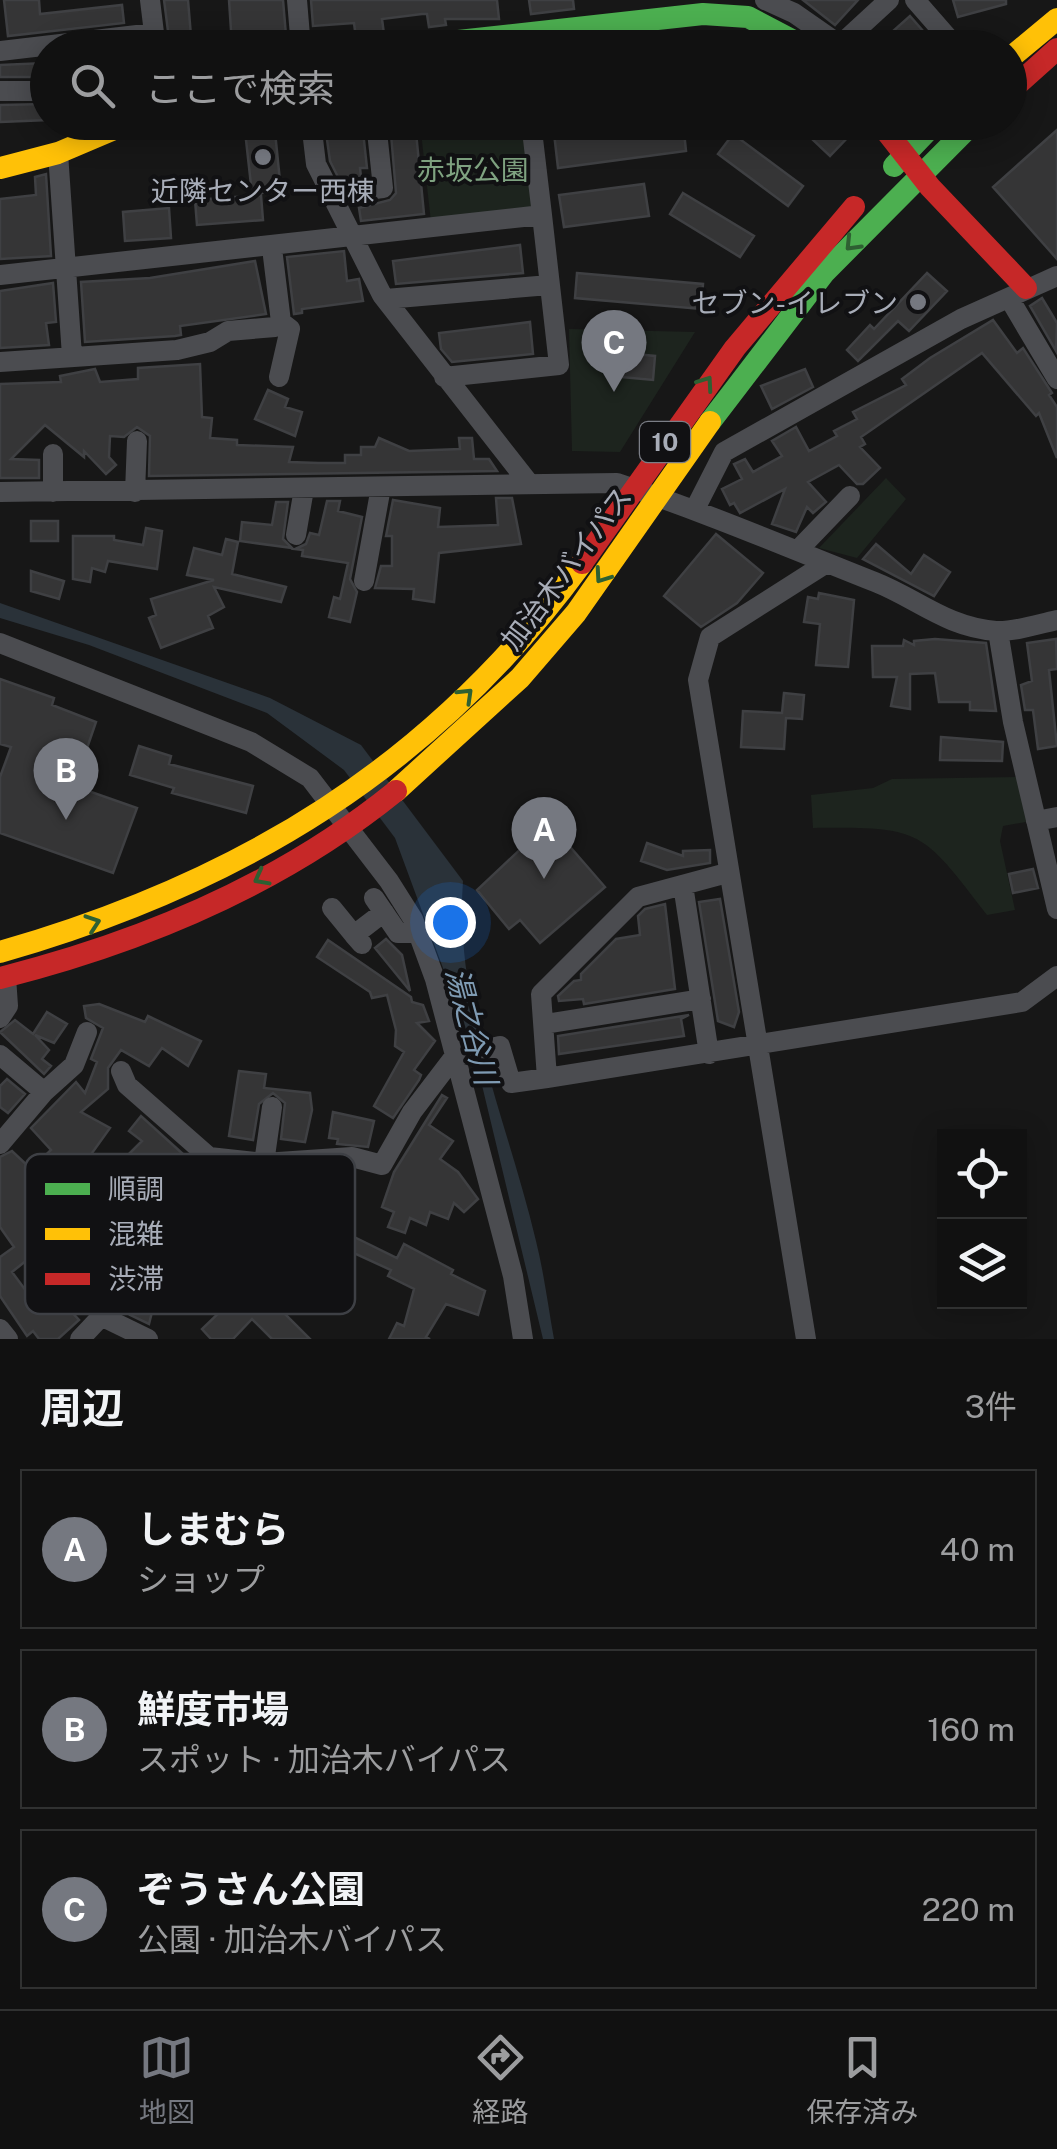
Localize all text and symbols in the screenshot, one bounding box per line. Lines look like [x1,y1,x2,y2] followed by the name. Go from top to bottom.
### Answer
[30,30,1027,140] search box
[65,58,120,113] icon: search
[145,66,335,111] text: ここで検索
[252,146,274,168] marker: 近隣センター西棟
[417,153,529,186] park label: 赤坂公園
[151,174,375,207] place label: 近隣センター西棟
[846,232,864,251] one-way arrow
[691,286,898,319] place label: セブン-イレブン
[907,291,929,313] marker: セブン-イレブン
[582,310,646,392] pin: C
[694,375,712,394] one-way arrow
[640,422,690,462] road number: 10
[494,480,638,656] street label: 加治木バイパス
[596,565,614,584] one-way arrow
[454,689,472,707] one-way arrow
[34,738,98,820] pin: B
[512,796,576,879] pin: A
[253,866,271,885] one-way arrow
[425,897,476,948] your location
[84,915,101,935] one-way arrow
[439,963,506,1092] water label: 湯之谷川
[937,1129,1027,1309] map controls
[937,1129,1027,1219] button: locate
[25,1154,355,1314] legend
[108,1172,164,1205] text: 順調
[108,1217,164,1250] text: 混雑
[937,1219,1027,1309] button: layers
[108,1262,164,1295] text: 渋滞
[40,1383,124,1432] text: 周辺
[965,1388,1017,1425] text: 3件
[137,1507,289,1552] text: しまむら
[63,1531,86,1568] text: A
[940,1531,1015,1568] text: 40 m
[137,1561,265,1598] text: ショップ
[137,1687,289,1732] text: 鮮度市場
[64,1711,85,1748] text: B
[927,1711,1015,1748] text: 160 m
[137,1741,511,1778] text: スポット · 加治木バイパス
[137,1867,365,1912] text: ぞうさん公園
[63,1891,86,1928] text: C
[922,1891,1015,1928] text: 220 m
[137,1921,447,1958] text: 公園 · 加治木バイパス
[139,2030,195,2130] tab: 地図
[472,2030,528,2130] tab: 経路
[806,2030,918,2130] tab: 保存済み

